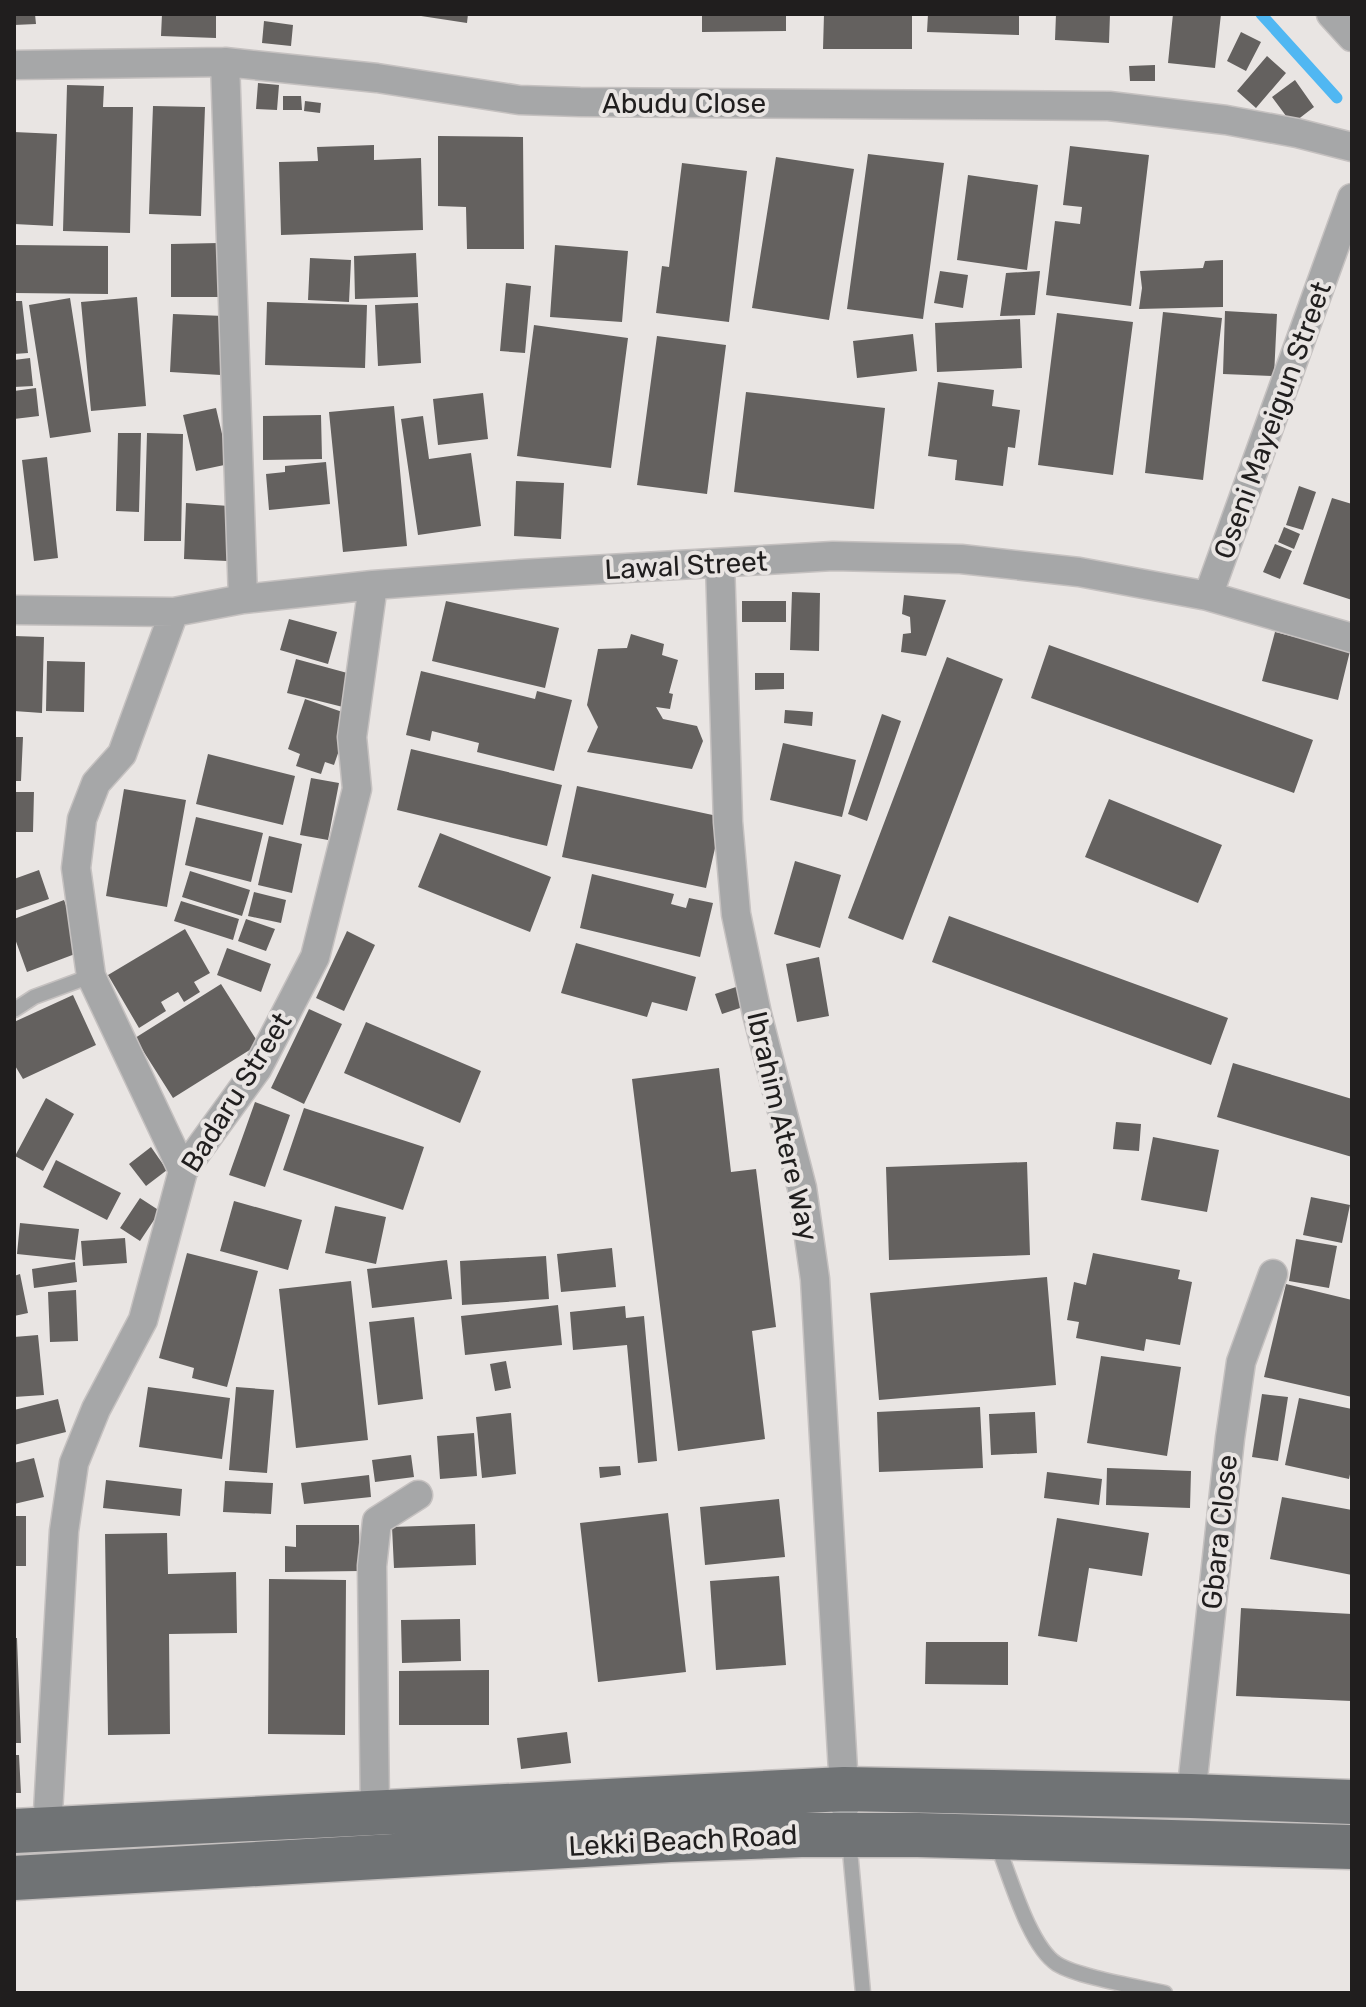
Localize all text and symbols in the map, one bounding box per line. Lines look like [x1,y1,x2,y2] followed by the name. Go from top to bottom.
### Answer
[602,87,766,120] street label: Abudu Close
[1207,277,1338,563] street label: Oseni Mayeigun Street
[604,545,768,586] street label: Lawal Street
[174,1006,299,1178] street label: Badaru Street
[740,1008,825,1244] street label: Ibrahim Atere Way
[1195,1453,1244,1611] street label: Gbara Close
[568,1818,798,1863] street label: Lekki Beach Road

